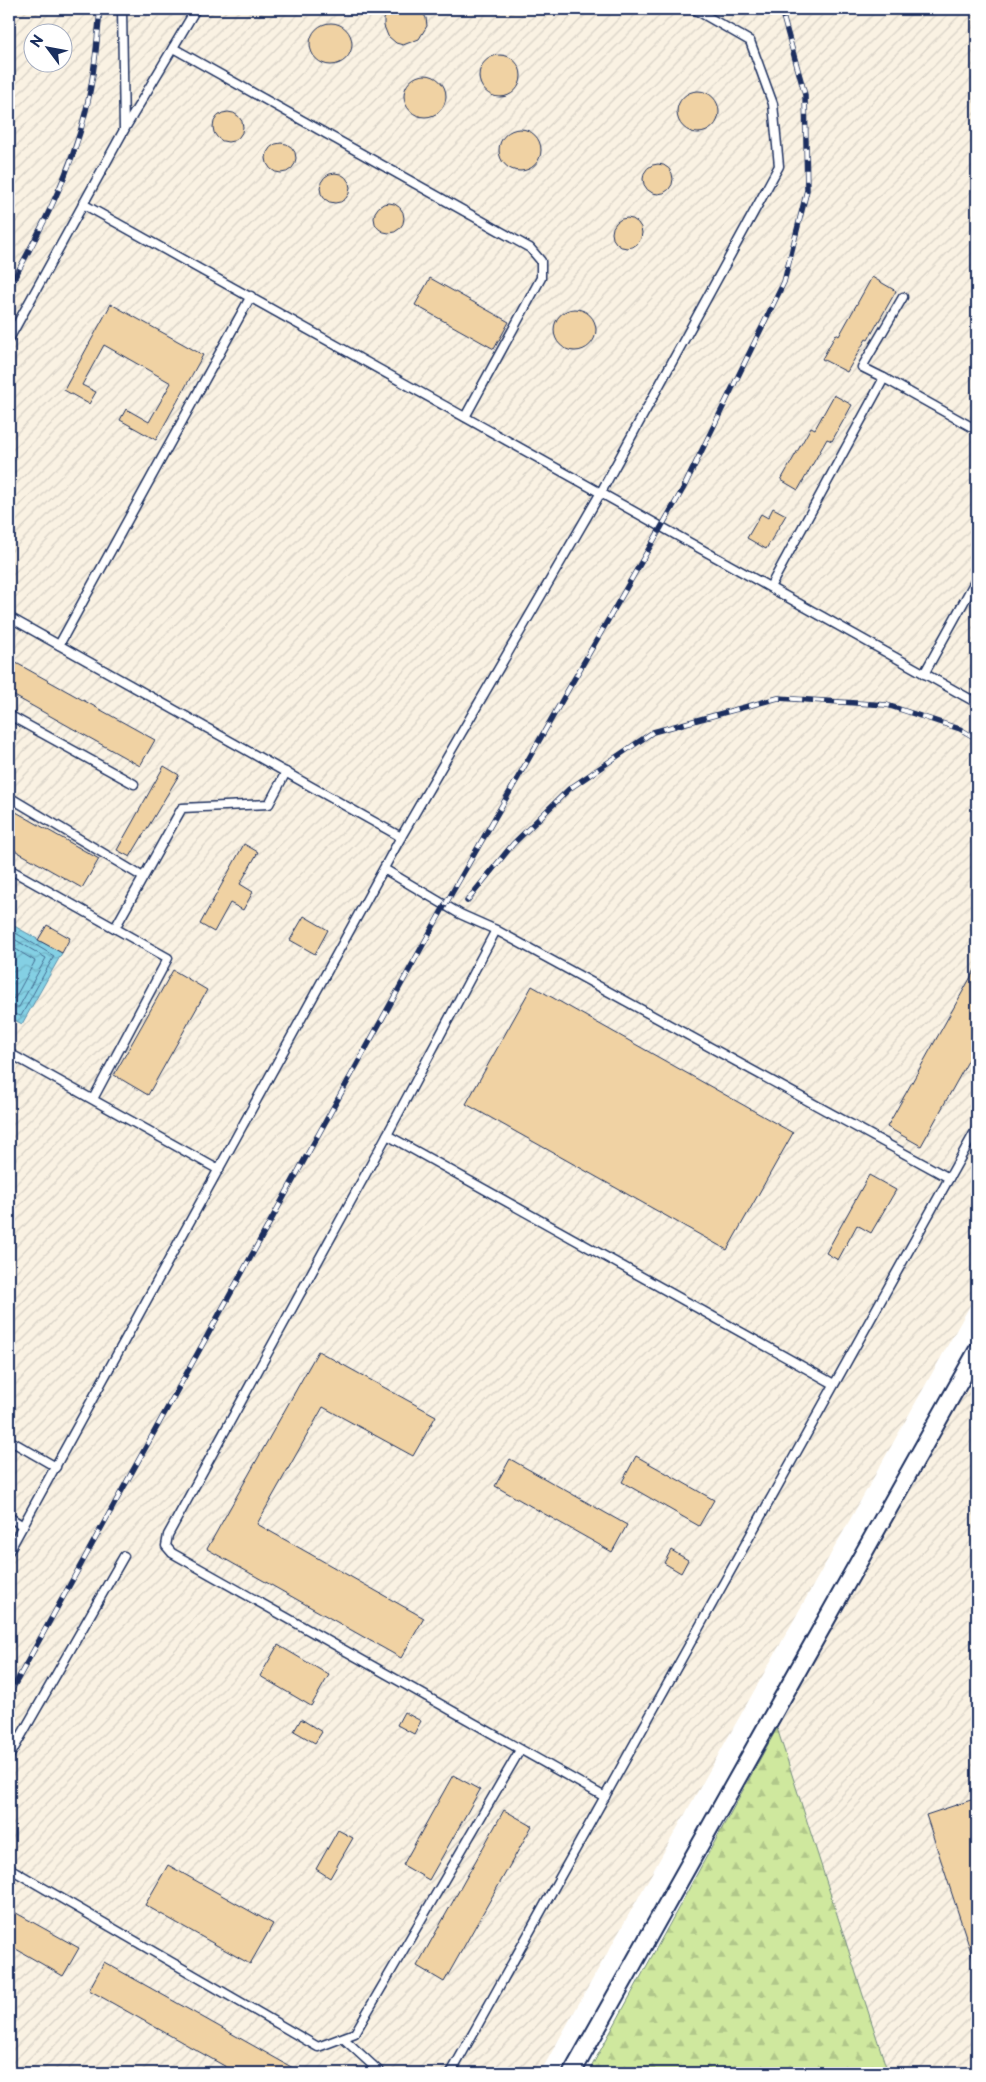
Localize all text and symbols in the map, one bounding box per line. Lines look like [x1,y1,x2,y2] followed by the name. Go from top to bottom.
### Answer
[22,22,72,72] north arrow
[25,31,48,51] text: N

